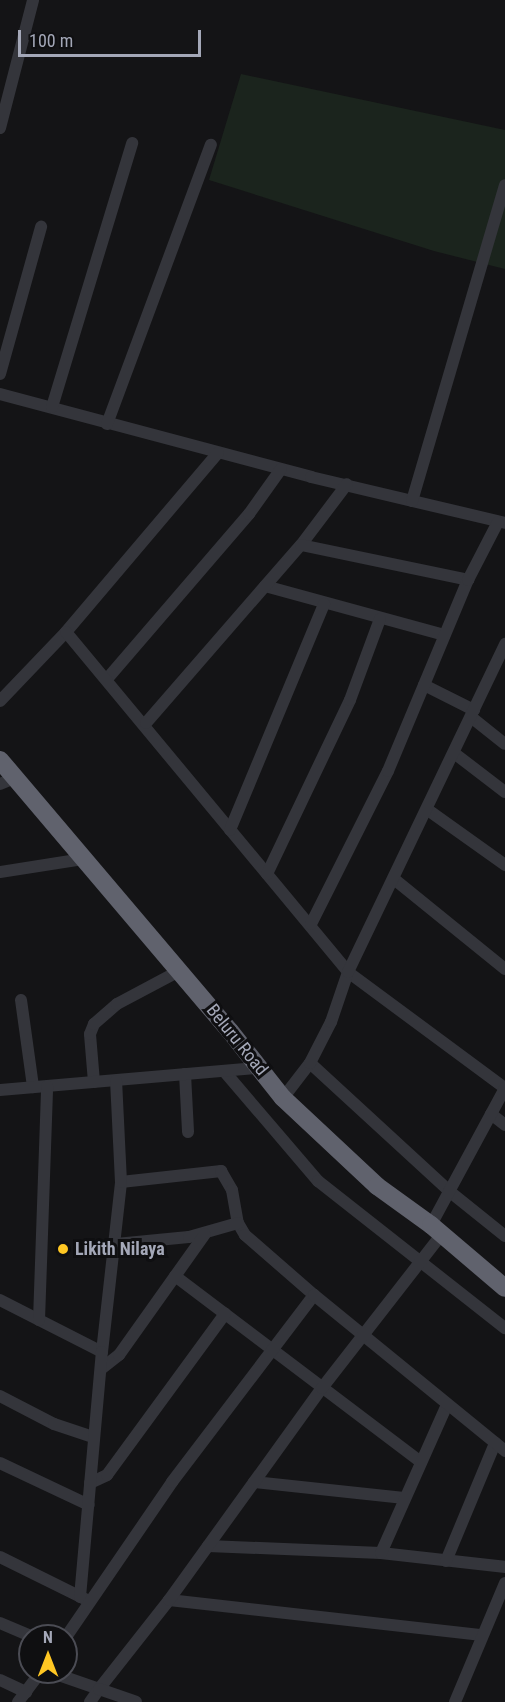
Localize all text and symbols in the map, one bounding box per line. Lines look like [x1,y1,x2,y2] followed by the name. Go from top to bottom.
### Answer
[21,18,204,56] scale bar
[29,30,73,51] text: 100 m
[202,1000,272,1080] street label: Beluru Road
[75,1238,165,1260] place label: Likith Nilaya
[56,1242,70,1256] marker: Likith Nilaya
[18,1624,78,1684] north arrow
[43,1628,53,1647] text: N

